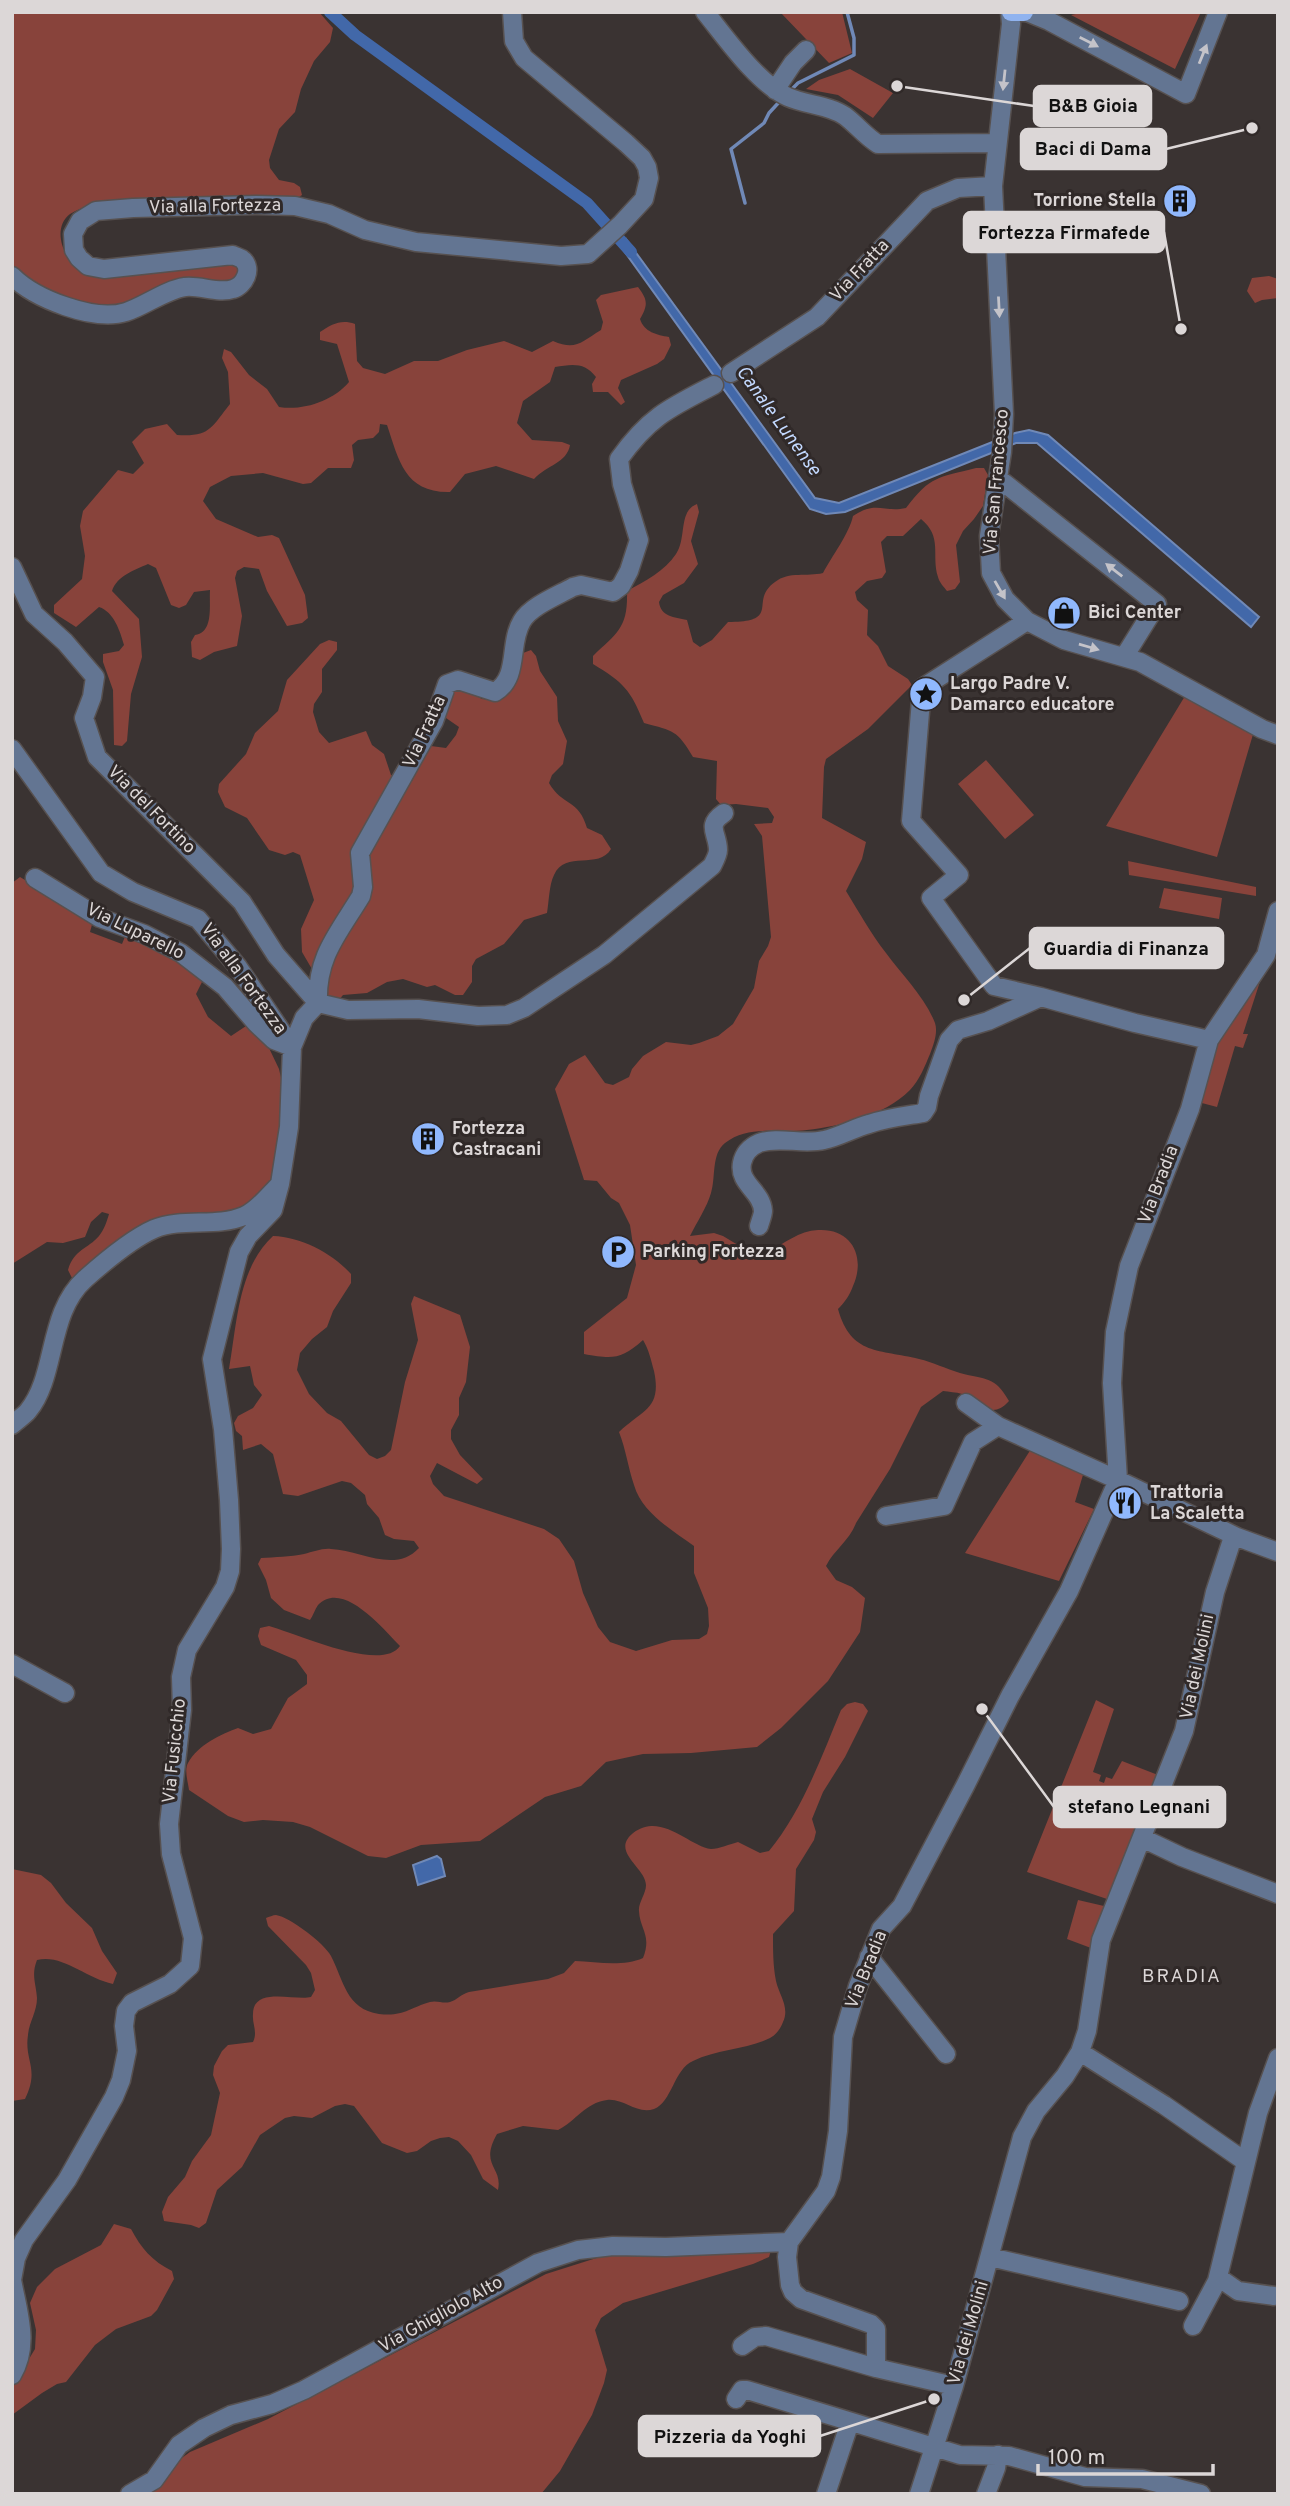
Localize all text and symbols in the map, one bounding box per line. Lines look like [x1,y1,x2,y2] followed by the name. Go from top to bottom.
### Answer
[1079,36,1099,47] one-way arrow
[1197,43,1208,64] one-way arrow
[999,69,1010,91] one-way arrow
[1034,86,1151,126] callout: B&B Gioia
[1048,95,1138,119] text: B&B Gioia
[1021,129,1166,169] callout: Baci di Dama
[1035,138,1151,162] text: Baci di Dama
[1161,182,1199,220] building icon: Torrione Stella
[1033,190,1156,213] place label: Torrione Stella
[149,194,281,220] street label: Via alla Fortezza
[964,212,1164,252] callout: Fortezza Firmafede
[978,222,1150,246] text: Fortezza Firmafede
[825,235,895,307] street label: Via Fratta
[993,296,1004,318] one-way arrow
[730,361,826,481] water label: Canale Lunense
[979,408,1015,556] street label: Via San Francesco
[1106,563,1124,578] one-way arrow
[994,581,1006,600] one-way arrow
[1045,594,1083,632] shop icon: Bici Center
[1088,602,1182,625] place label: Bici Center
[1079,643,1100,653] one-way arrow
[950,673,1115,717] place label: Largo Padre V. Damarco educatore
[907,675,945,713] place icon: Largo Padre V. Damarco educatore
[398,692,452,772] street label: Via Fratta
[102,761,200,859] street label: Via del Fortino
[82,898,188,966] street label: Via Luparello
[195,919,291,1039] street label: Via alla Fortezza
[1030,928,1223,968] callout: Guardia di Finanza
[1043,938,1209,962] text: Guardia di Finanza
[452,1118,541,1162] place label: Fortezza Castracani
[409,1120,447,1158] building icon: Fortezza Castracani
[1134,1142,1184,1228] street label: Via Bradia
[599,1233,637,1271] parking icon: Parking Fortezza
[642,1241,784,1264] place label: Parking Fortezza
[1150,1482,1245,1526] place label: Trattoria La Scaletta
[1106,1484,1144,1522] restaurant icon: Trattoria La Scaletta
[1176,1612,1220,1722] street label: Via dei Molini
[158,1697,192,1805] street label: Via Fusicchio
[1054,1787,1225,1827] callout: stefano Legnani
[1068,1796,1210,1820] text: stefano Legnani
[841,1928,893,2012] street label: Via Bradia
[1142,1965,1222,1989] district label: BRADIA
[375,2271,507,2359] street label: Via Ghigliolo Alto
[943,2278,995,2388] street label: Via dei Molini
[639,2416,820,2456] callout: Pizzeria da Yoghi
[654,2426,806,2450] text: Pizzeria da Yoghi
[1038,2432,1213,2476] scale bar
[1048,2445,1105,2472] text: 100 m

